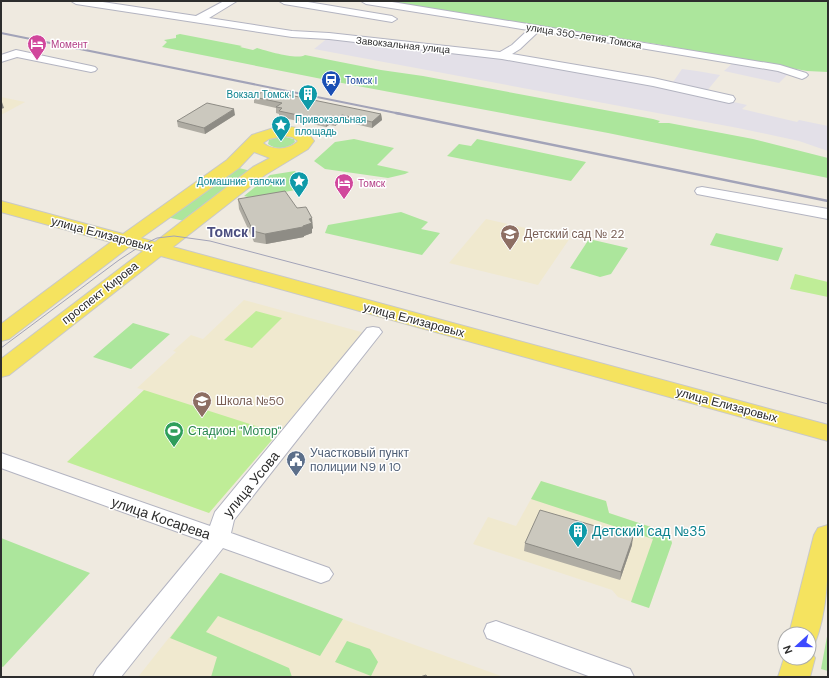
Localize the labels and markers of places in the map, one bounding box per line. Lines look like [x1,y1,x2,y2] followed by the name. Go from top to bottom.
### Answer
[26,33,48,61] hotel icon: Момент
[51,38,88,51] place label: Момент
[320,69,342,97] station icon: Томск I
[345,74,377,87] place label: Томск I
[297,83,319,111] building icon: Вокзал Томск I
[227,88,294,101] place label: Вокзал Томск I
[295,113,366,138] place label: Привокзальная площадь
[270,114,292,142] place icon: Привокзальная площадь
[288,170,310,198] place icon: Домашние тапочки
[333,172,355,200] hotel icon: Томск
[197,175,285,188] place label: Домашние тапочки
[358,177,386,190] place label: Томск
[499,223,521,251] school or university icon: Детский сад № 22
[524,226,624,242] place label: Детский сад № 22
[191,390,213,418] school or university icon: Школа №50
[216,393,284,409] place label: Школа №50
[163,420,185,448] sports icon: Стадион "Мотор"
[188,423,282,439] place label: Стадион "Мотор"
[310,445,410,475] place label: Участковый пункт полиции N9 и 10
[285,449,307,477] public building icon: Участковый пункт полиции N9 и 10
[567,520,589,548] building icon: Детский сад №35
[592,522,706,540] place label: Детский сад №35

